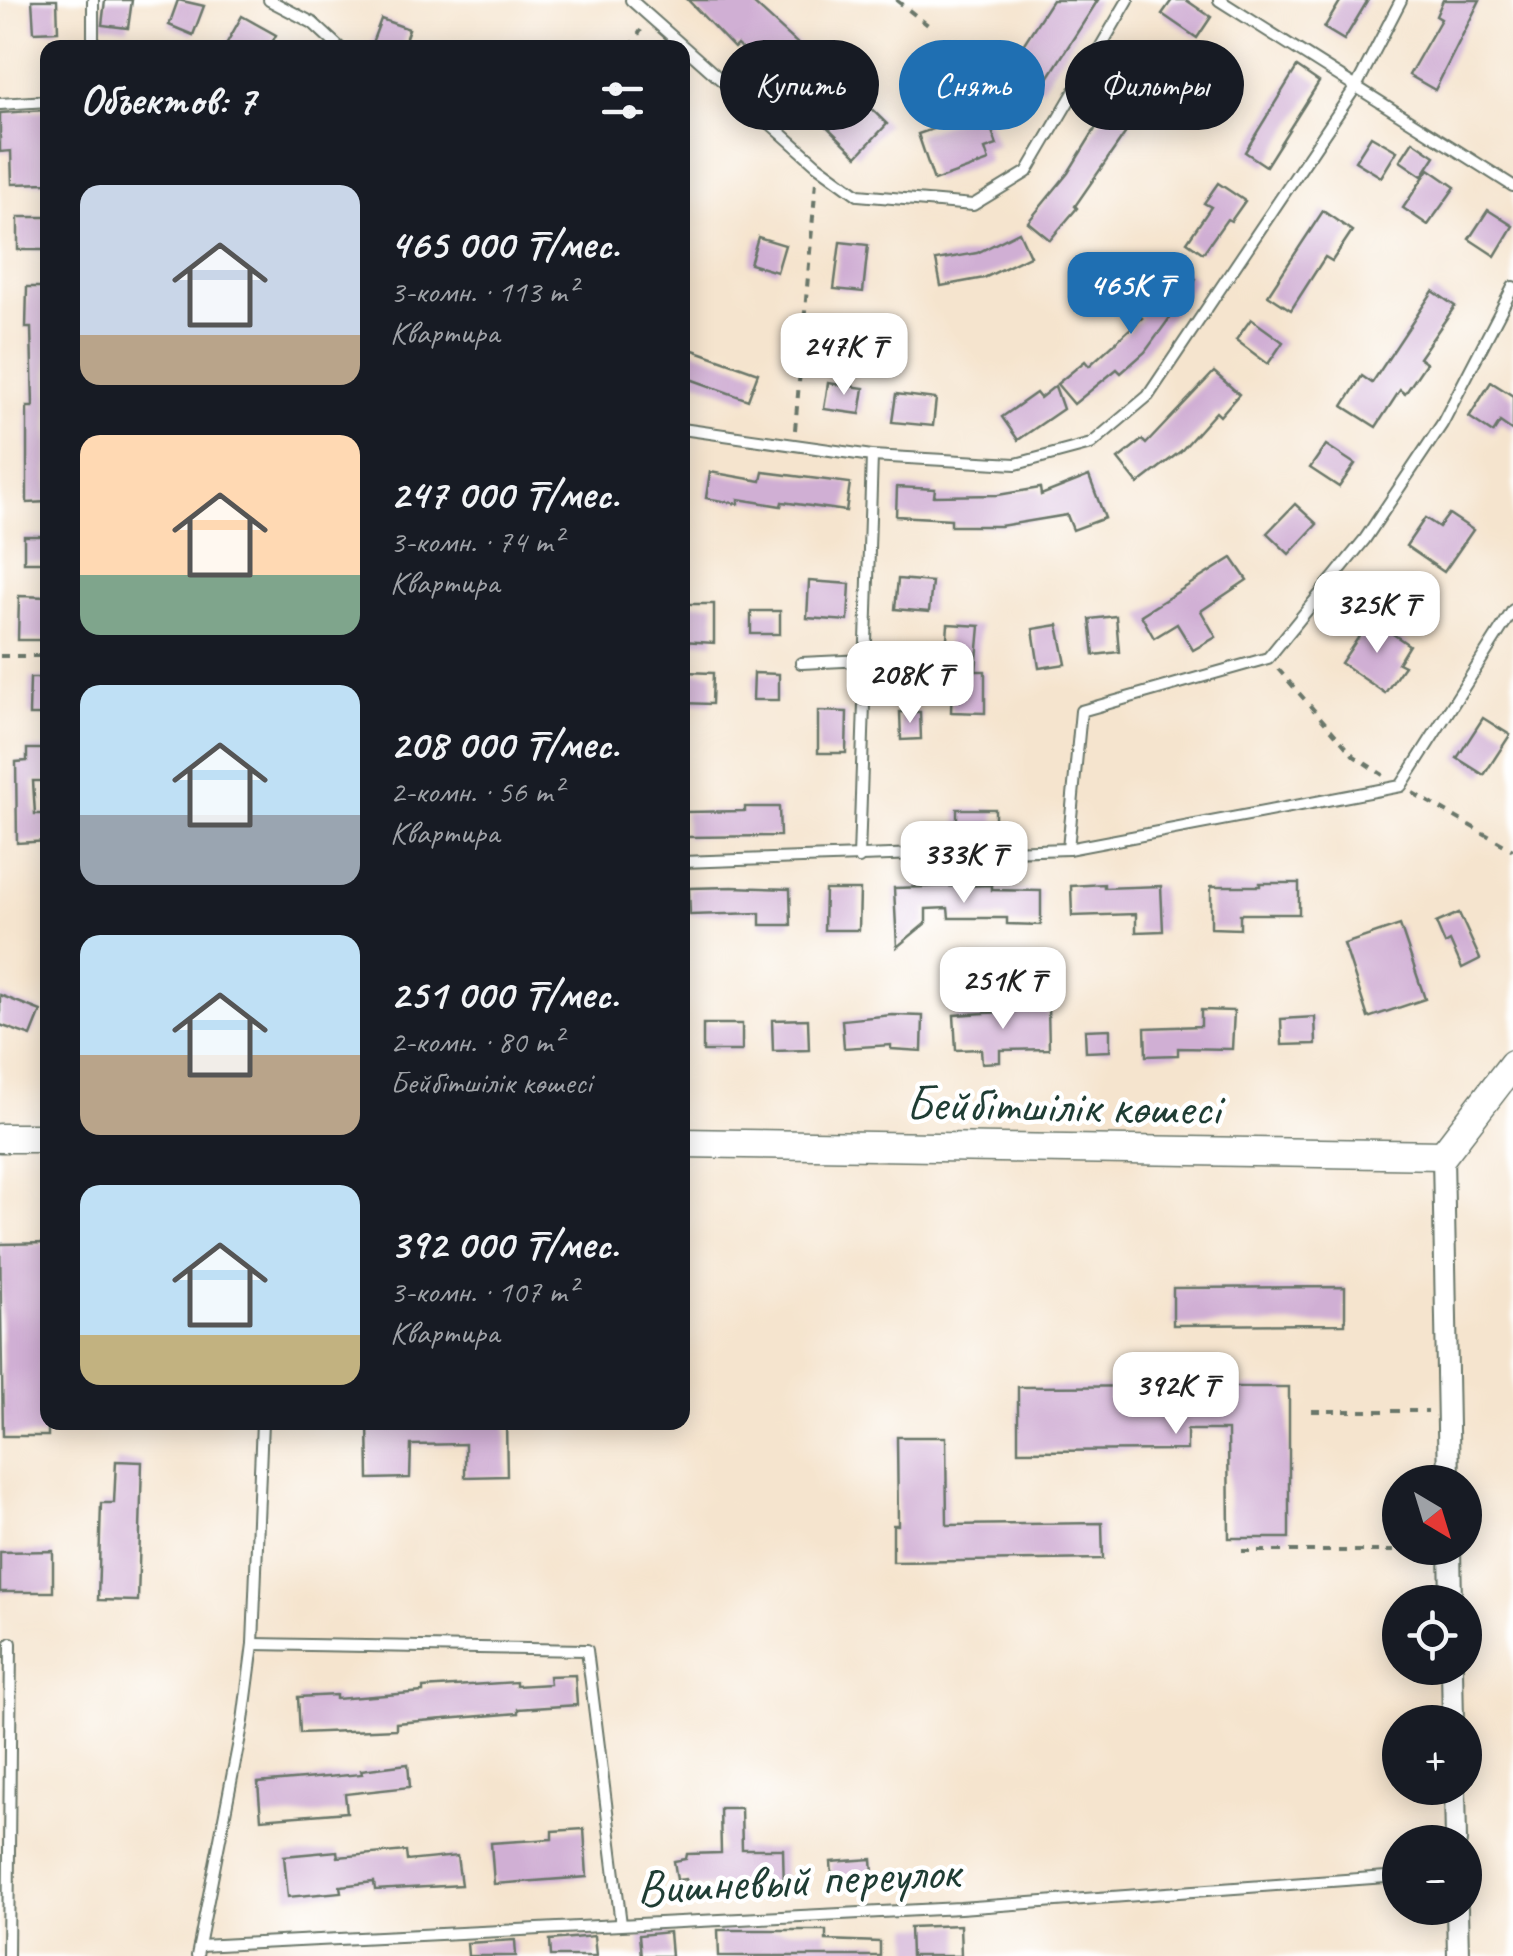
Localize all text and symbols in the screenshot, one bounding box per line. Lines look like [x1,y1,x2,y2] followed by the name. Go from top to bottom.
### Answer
[720,40,879,130] chip: Купить
[899,40,1045,130] chip: Снять
[1065,40,1244,130] chip: Фильтры
[595,73,650,128] icon: filters
[80,74,255,127] text: Объектов: 7
[390,218,619,271] text: 465 000 ₸/мес.
[160,225,280,345] icon: home
[1050,252,1212,337] pin: 465K ₸
[1090,264,1172,305] text: 465K ₸
[390,271,577,312] text: 3-комн. · 113 m²
[390,312,499,353] text: Квартира
[763,313,925,398] pin: 247K ₸
[803,325,885,366] text: 247K ₸
[390,468,619,521] text: 247 000 ₸/мес.
[160,475,280,595] icon: home
[390,521,562,562] text: 3-комн. · 74 m²
[390,562,499,603] text: Квартира
[1296,571,1458,656] pin: 325K ₸
[1336,583,1418,624] text: 325K ₸
[829,641,991,726] pin: 208K ₸
[869,653,951,694] text: 208K ₸
[390,718,619,771] text: 208 000 ₸/мес.
[160,725,280,845] icon: home
[390,771,562,812] text: 2-комн. · 56 m²
[390,812,499,853] text: Квартира
[883,821,1045,906] pin: 333K ₸
[923,833,1005,874] text: 333K ₸
[922,947,1084,1032] pin: 251K ₸
[962,959,1044,1000] text: 251K ₸
[390,968,618,1021] text: 251 000 ₸/мес.
[160,975,280,1095] icon: home
[390,1021,562,1062] text: 2-комн. · 80 m²
[390,1062,592,1103] text: Бейбітшілік көшесі
[905,1071,1227,1140] street label: Бейбітшілік көшесі
[390,1218,619,1271] text: 392 000 ₸/мес.
[160,1225,280,1345] icon: home
[390,1271,577,1312] text: 3-комн. · 107 m²
[390,1312,499,1353] text: Квартира
[1095,1352,1257,1437] pin: 392K ₸
[1135,1364,1217,1405] text: 392K ₸
[1382,1465,1482,1565] north arrow
[1382,1465,1482,1925] map controls
[1382,1585,1482,1685] button: locate
[1382,1705,1482,1805] button: +
[1382,1825,1482,1925] button: −
[635,1839,966,1919] street label: Вишневый переулок

